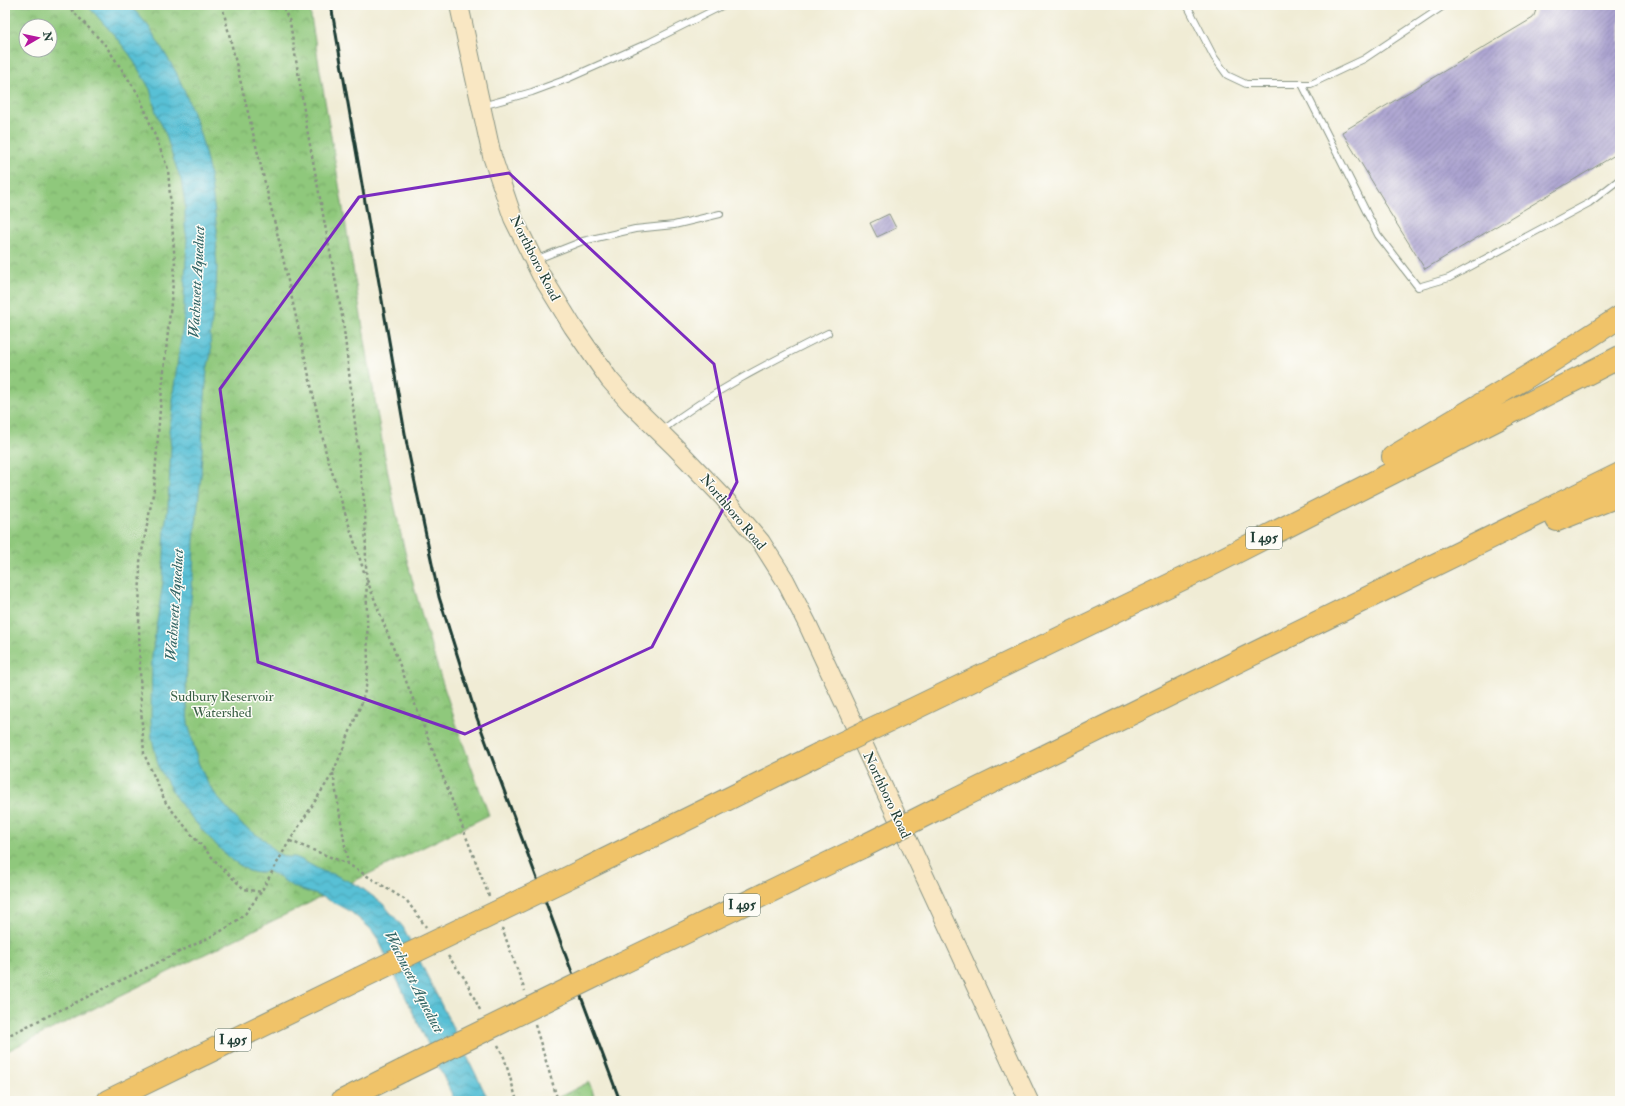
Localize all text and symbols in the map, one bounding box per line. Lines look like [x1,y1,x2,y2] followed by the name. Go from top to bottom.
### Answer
[18,18,58,58] north arrow
[40,30,55,44] text: N
[506,212,564,304] street label: Northboro Road
[185,225,209,339] water label: Wachusett Aqueduct
[696,471,770,553] street label: Northboro Road
[1246,527,1282,549] road number: I 495
[162,548,188,662] water label: Wachusett Aqueduct
[170,688,275,721] park label: Sudbury Reservoir Watershed
[859,749,915,841] street label: Northboro Road
[724,894,760,916] road number: I 495
[380,928,448,1037] water label: Wachusett Aqueduct
[215,1029,251,1051] road number: I 495

